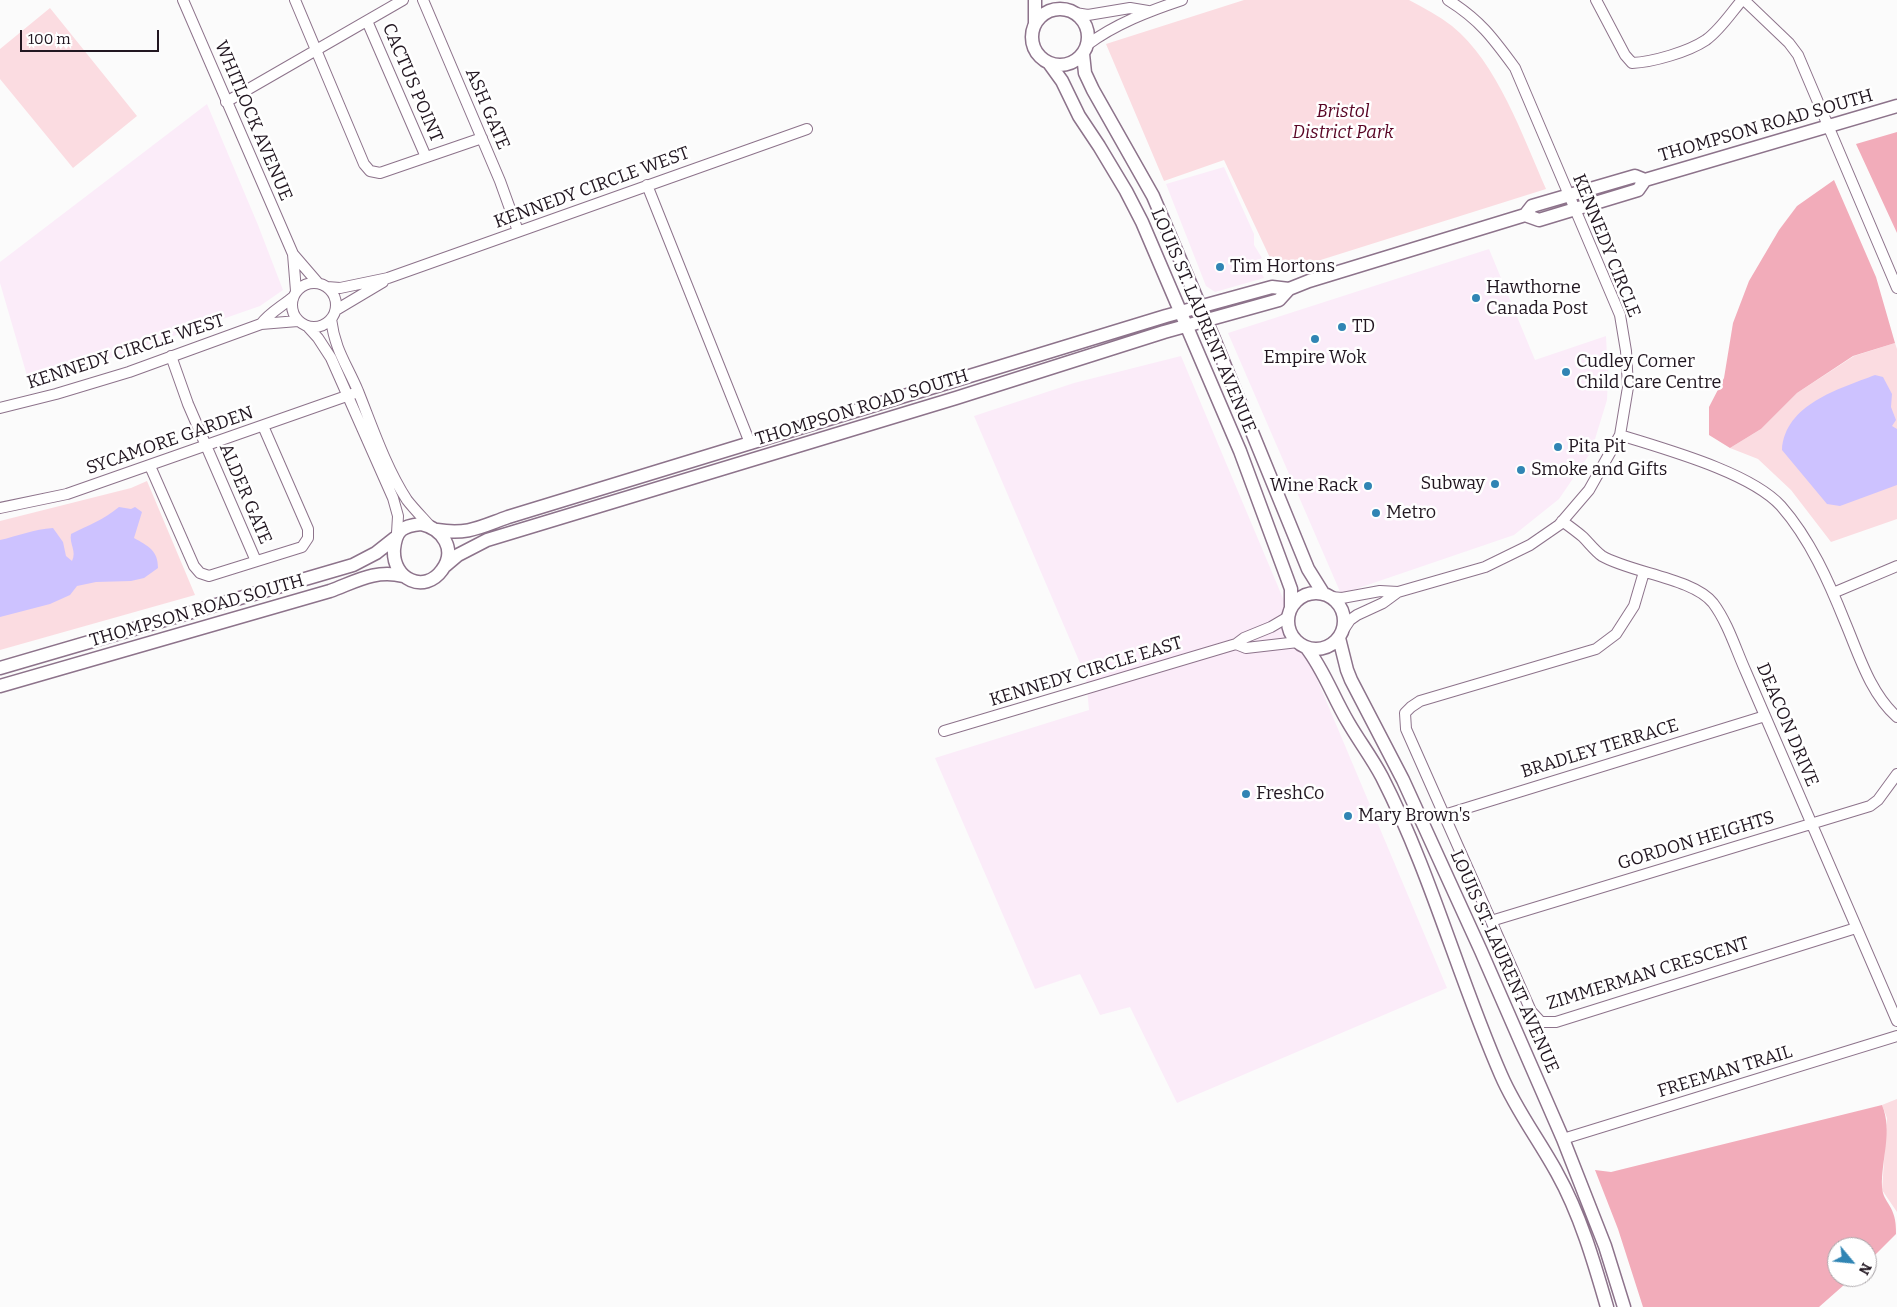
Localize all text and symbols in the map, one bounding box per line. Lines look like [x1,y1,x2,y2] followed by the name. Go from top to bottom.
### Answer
[22,20,161,52] scale bar
[377,20,447,146] street label: CACTUS POINT
[28,30,71,48] text: 100 m
[209,38,297,204] street label: WHITLOCK AVENUE
[460,65,514,153] street label: ASH GATE
[1656,85,1876,167] street label: THOMPSON ROAD SOUTH
[1292,101,1394,144] park label: Bristol District Park
[491,143,693,233] street label: KENNEDY CIRCLE WEST
[1567,171,1645,321] street label: KENNEDY CIRCLE
[1146,205,1260,437] street label: LOUIS ST. LAURENT AVENUE
[1230,256,1335,278] place label: Tim Hortons
[1214,261,1226,273] marker: Tim Hortons
[1486,277,1588,320] place label: Hawthorne Canada Post
[1470,292,1482,304] marker: Hawthorne Canada Post
[25,310,227,394] street label: KENNEDY CIRCLE WEST
[1352,316,1375,338] place label: TD
[1336,321,1348,333] marker: TD
[1309,333,1321,345] marker: Empire Wok
[1264,347,1366,369] place label: Empire Wok
[1576,351,1721,394] place label: Cudley Corner Child Care Centre
[753,365,971,451] street label: THOMPSON ROAD SOUTH
[1560,366,1572,378] marker: Cudley Corner Child Care Centre
[84,402,256,480] street label: SYCAMORE GARDEN
[1568,436,1626,458] place label: Pita Pit
[214,440,276,548] street label: ALDER GATE
[1552,441,1564,453] marker: Pita Pit
[1531,459,1667,481] place label: Smoke and Gifts
[1515,464,1527,476] marker: Smoke and Gifts
[1420,473,1485,495] place label: Subway
[1270,475,1358,497] place label: Wine Rack
[1489,478,1501,490] marker: Subway
[1362,480,1374,492] marker: Wine Rack
[1386,502,1436,524] place label: Metro
[1370,507,1382,519] marker: Metro
[87,570,307,652] street label: THOMPSON ROAD SOUTH
[987,632,1185,712] street label: KENNEDY CIRCLE EAST
[1751,660,1823,790] street label: DEACON DRIVE
[1519,715,1681,783] street label: BRADLEY TERRACE
[1256,783,1324,805] place label: FreshCo
[1240,788,1252,800] marker: FreshCo
[1358,805,1470,827] place label: Mary Brown's
[1615,807,1777,875] street label: GORDON HEIGHTS
[1342,810,1354,822] marker: Mary Brown's
[1445,847,1563,1077] street label: LOUIS ST. LAURENT AVENUE
[1544,933,1752,1015] street label: ZIMMERMAN CRESCENT
[1655,1041,1795,1103] street label: FREEMAN TRAIL
[1827,1237,1877,1287] north arrow
[1855,1260,1875,1278] text: N

